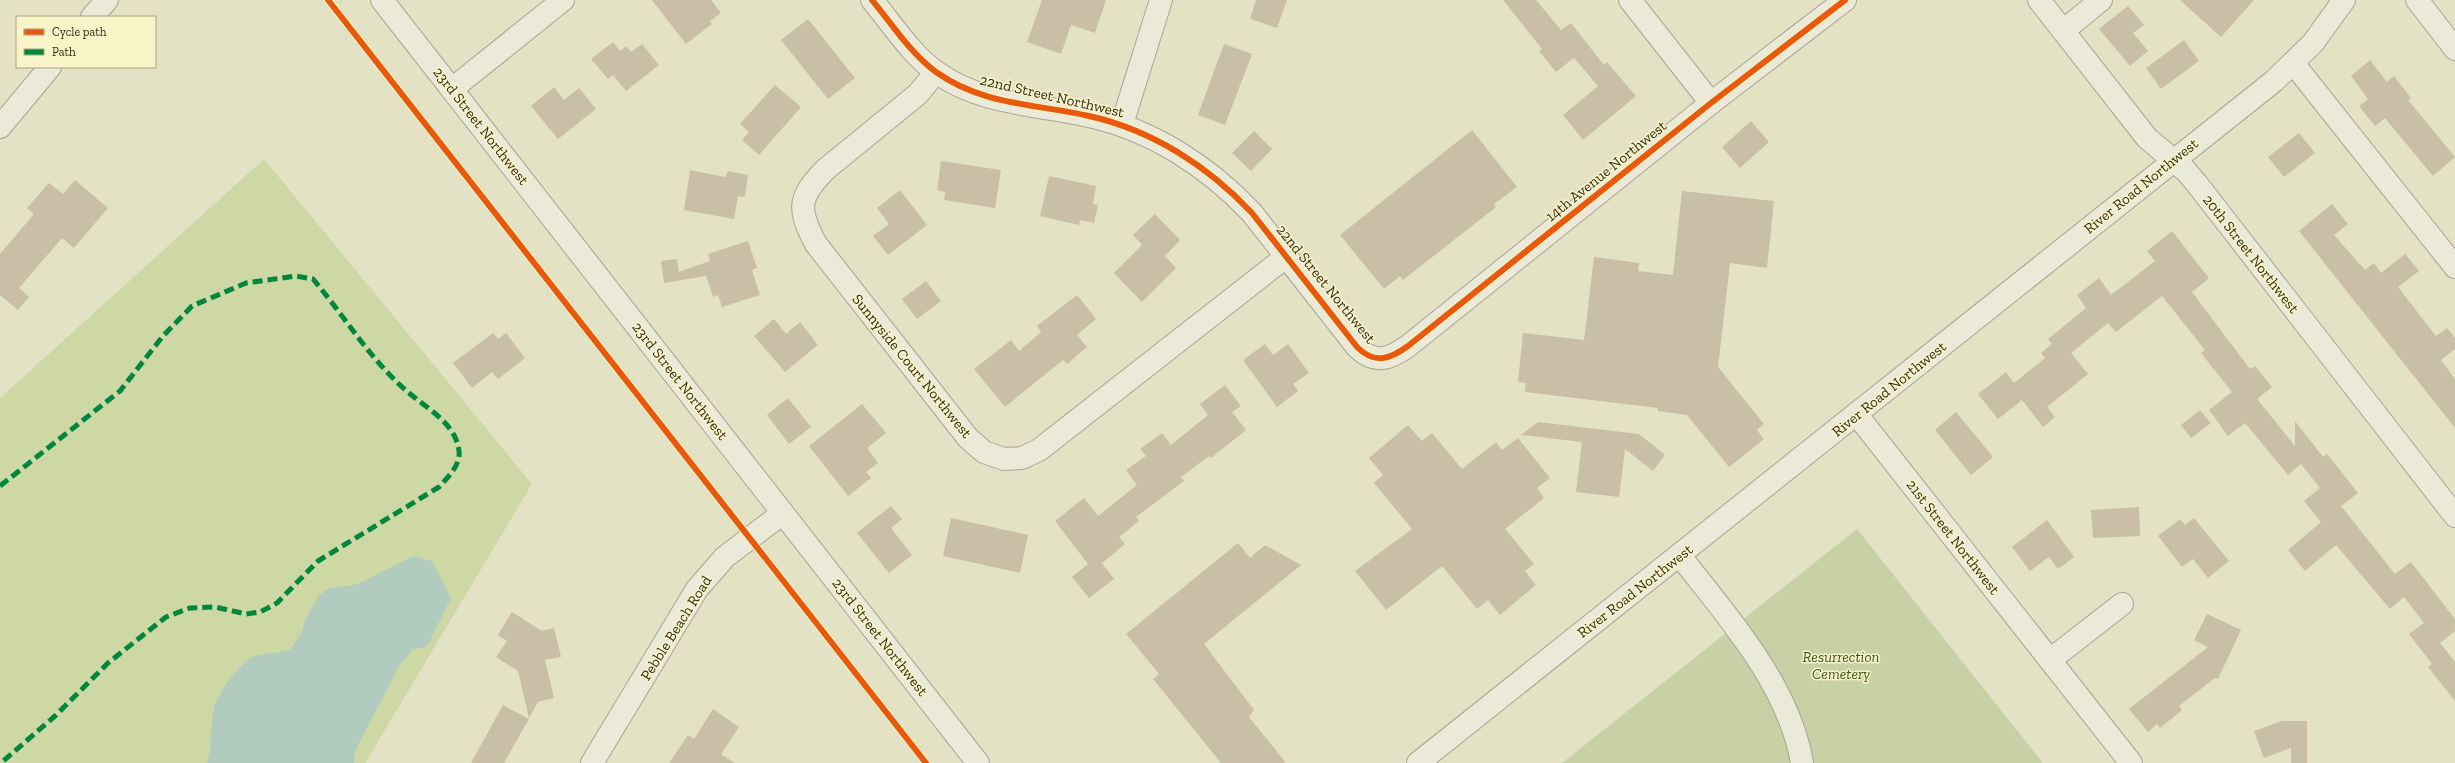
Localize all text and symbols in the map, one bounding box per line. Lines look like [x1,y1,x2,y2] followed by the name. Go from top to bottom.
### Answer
[16,16,156,68] legend
[52,25,107,39] text: Cycle path
[52,45,76,59] text: Path
[429,63,533,189] street label: 23rd Street Northwest
[978,71,1126,121] street label: 22nd Street Northwest
[1542,116,1670,225] street label: 14th Avenue Northwest
[2080,134,2202,238] street label: River Road Northwest
[2199,191,2303,317] street label: 20th Street Northwest
[1273,221,1380,347] street label: 22nd Street Northwest
[848,290,976,442] street label: Sunnyside Court Northwest
[628,318,732,444] street label: 23rd Street Northwest
[1828,337,1950,441] street label: River Road Northwest
[1903,476,2004,598] street label: 21st Street Northwest
[1574,540,1697,642] street label: River Road Northwest
[637,572,716,684] street label: Pebble Beach Road
[828,574,932,700] street label: 23rd Street Northwest
[1803,648,1880,683] park label: Resurrection Cemetery

